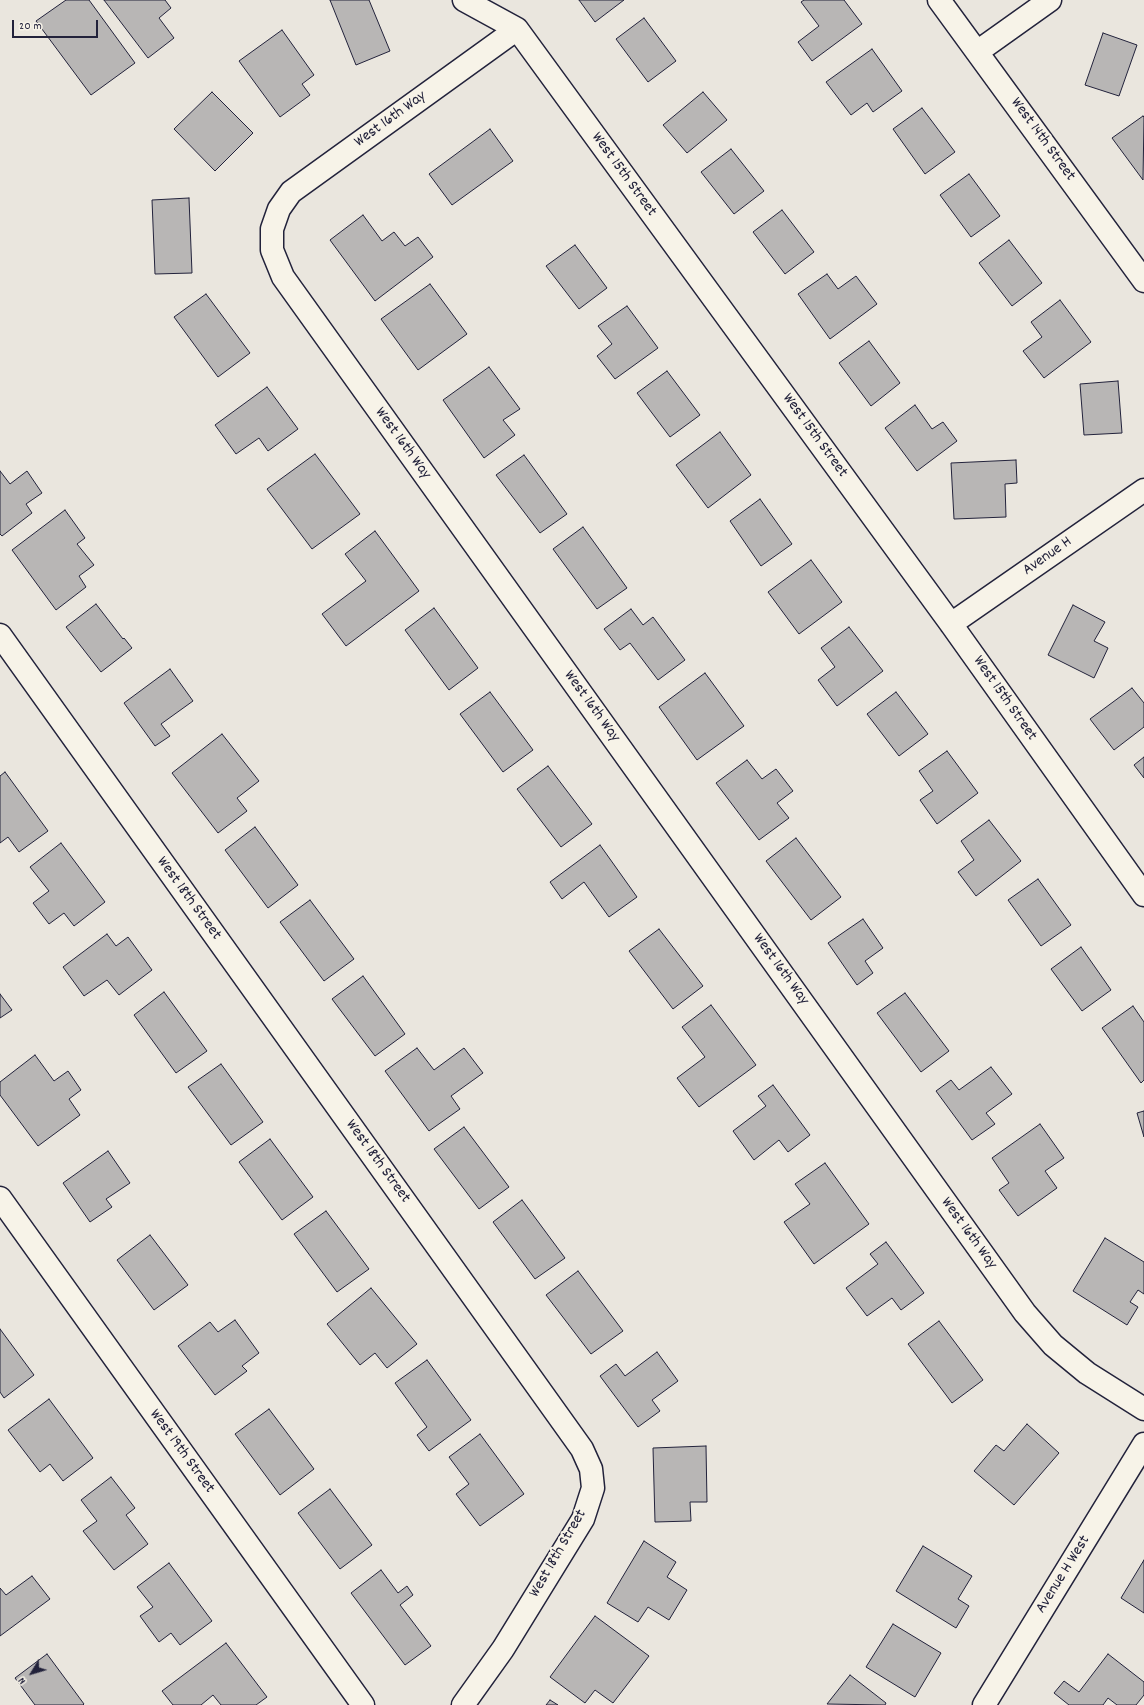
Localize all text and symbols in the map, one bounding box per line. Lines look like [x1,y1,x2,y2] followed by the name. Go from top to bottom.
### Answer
[14,12,100,38] scale bar
[19,18,42,35] text: 20 m
[351,88,431,152] street label: West 16th Way
[1005,95,1079,185] street label: West 14th Street
[586,129,660,221] street label: West 15th Street
[777,390,851,482] street label: West 15th Street
[370,404,434,484] street label: West 16th Way
[1020,533,1076,581] street label: Avenue H
[968,653,1040,745] street label: West 15th Street
[559,667,623,747] street label: West 16th Way
[151,854,225,944] street label: West 18th Street
[748,930,812,1010] street label: West 16th Way
[340,1117,414,1207] street label: West 18th Street
[936,1194,1000,1274] street label: West 16th Way
[144,1406,218,1498] street label: West 19th Street
[526,1507,592,1601] street label: West 18th Street
[1032,1533,1096,1617] street label: Avenue H West
[12,1653,52,1693] north arrow
[15,1673,31,1687] text: N

